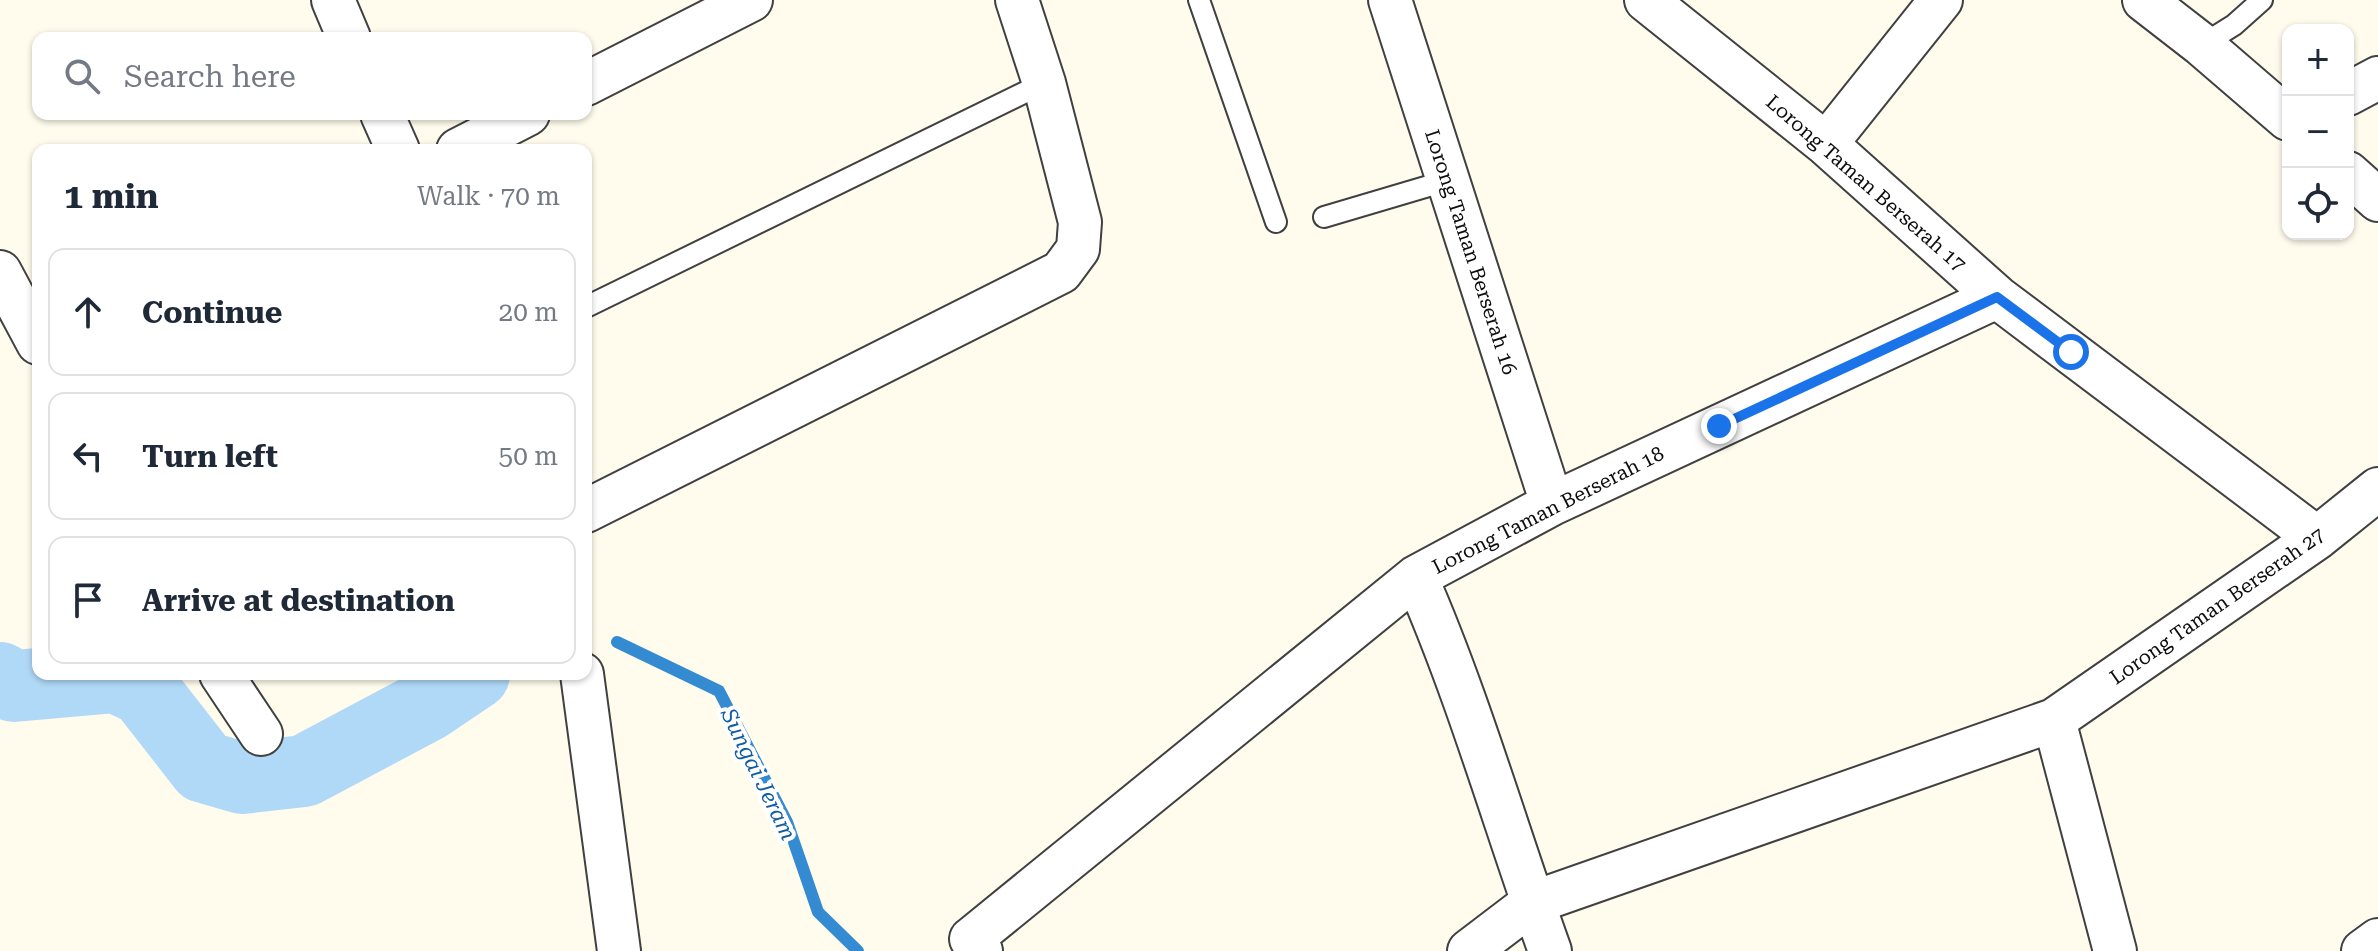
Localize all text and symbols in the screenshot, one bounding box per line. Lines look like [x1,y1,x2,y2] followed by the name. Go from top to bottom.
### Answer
[2282,24,2354,240] map controls
[2282,24,2354,96] button: +
[32,32,592,120] search box
[60,54,104,98] icon: search
[124,59,296,94] text: Search here
[1761,90,1971,276] street label: Lorong Taman Berserah 17
[2282,96,2354,168] button: −
[1420,126,1522,378] street label: Lorong Taman Berserah 16
[2282,168,2354,240] button: locate
[64,176,159,216] text: 1 min
[417,181,560,211] text: Walk · 70 m
[66,290,110,334] icon: ahead
[142,295,282,330] text: Continue
[499,297,558,327] text: 20 m
[2053,334,2089,370] route start
[1701,408,1737,444] route end
[66,434,110,478] icon: left
[142,439,278,474] text: Turn left
[499,441,558,471] text: 50 m
[1428,441,1668,579] street label: Lorong Taman Berserah 18
[2105,523,2329,689] street label: Lorong Taman Berserah 27
[66,578,110,622] icon: arrive
[142,583,455,618] text: Arrive at destination
[715,703,801,844] water label: Sungai Jeram

